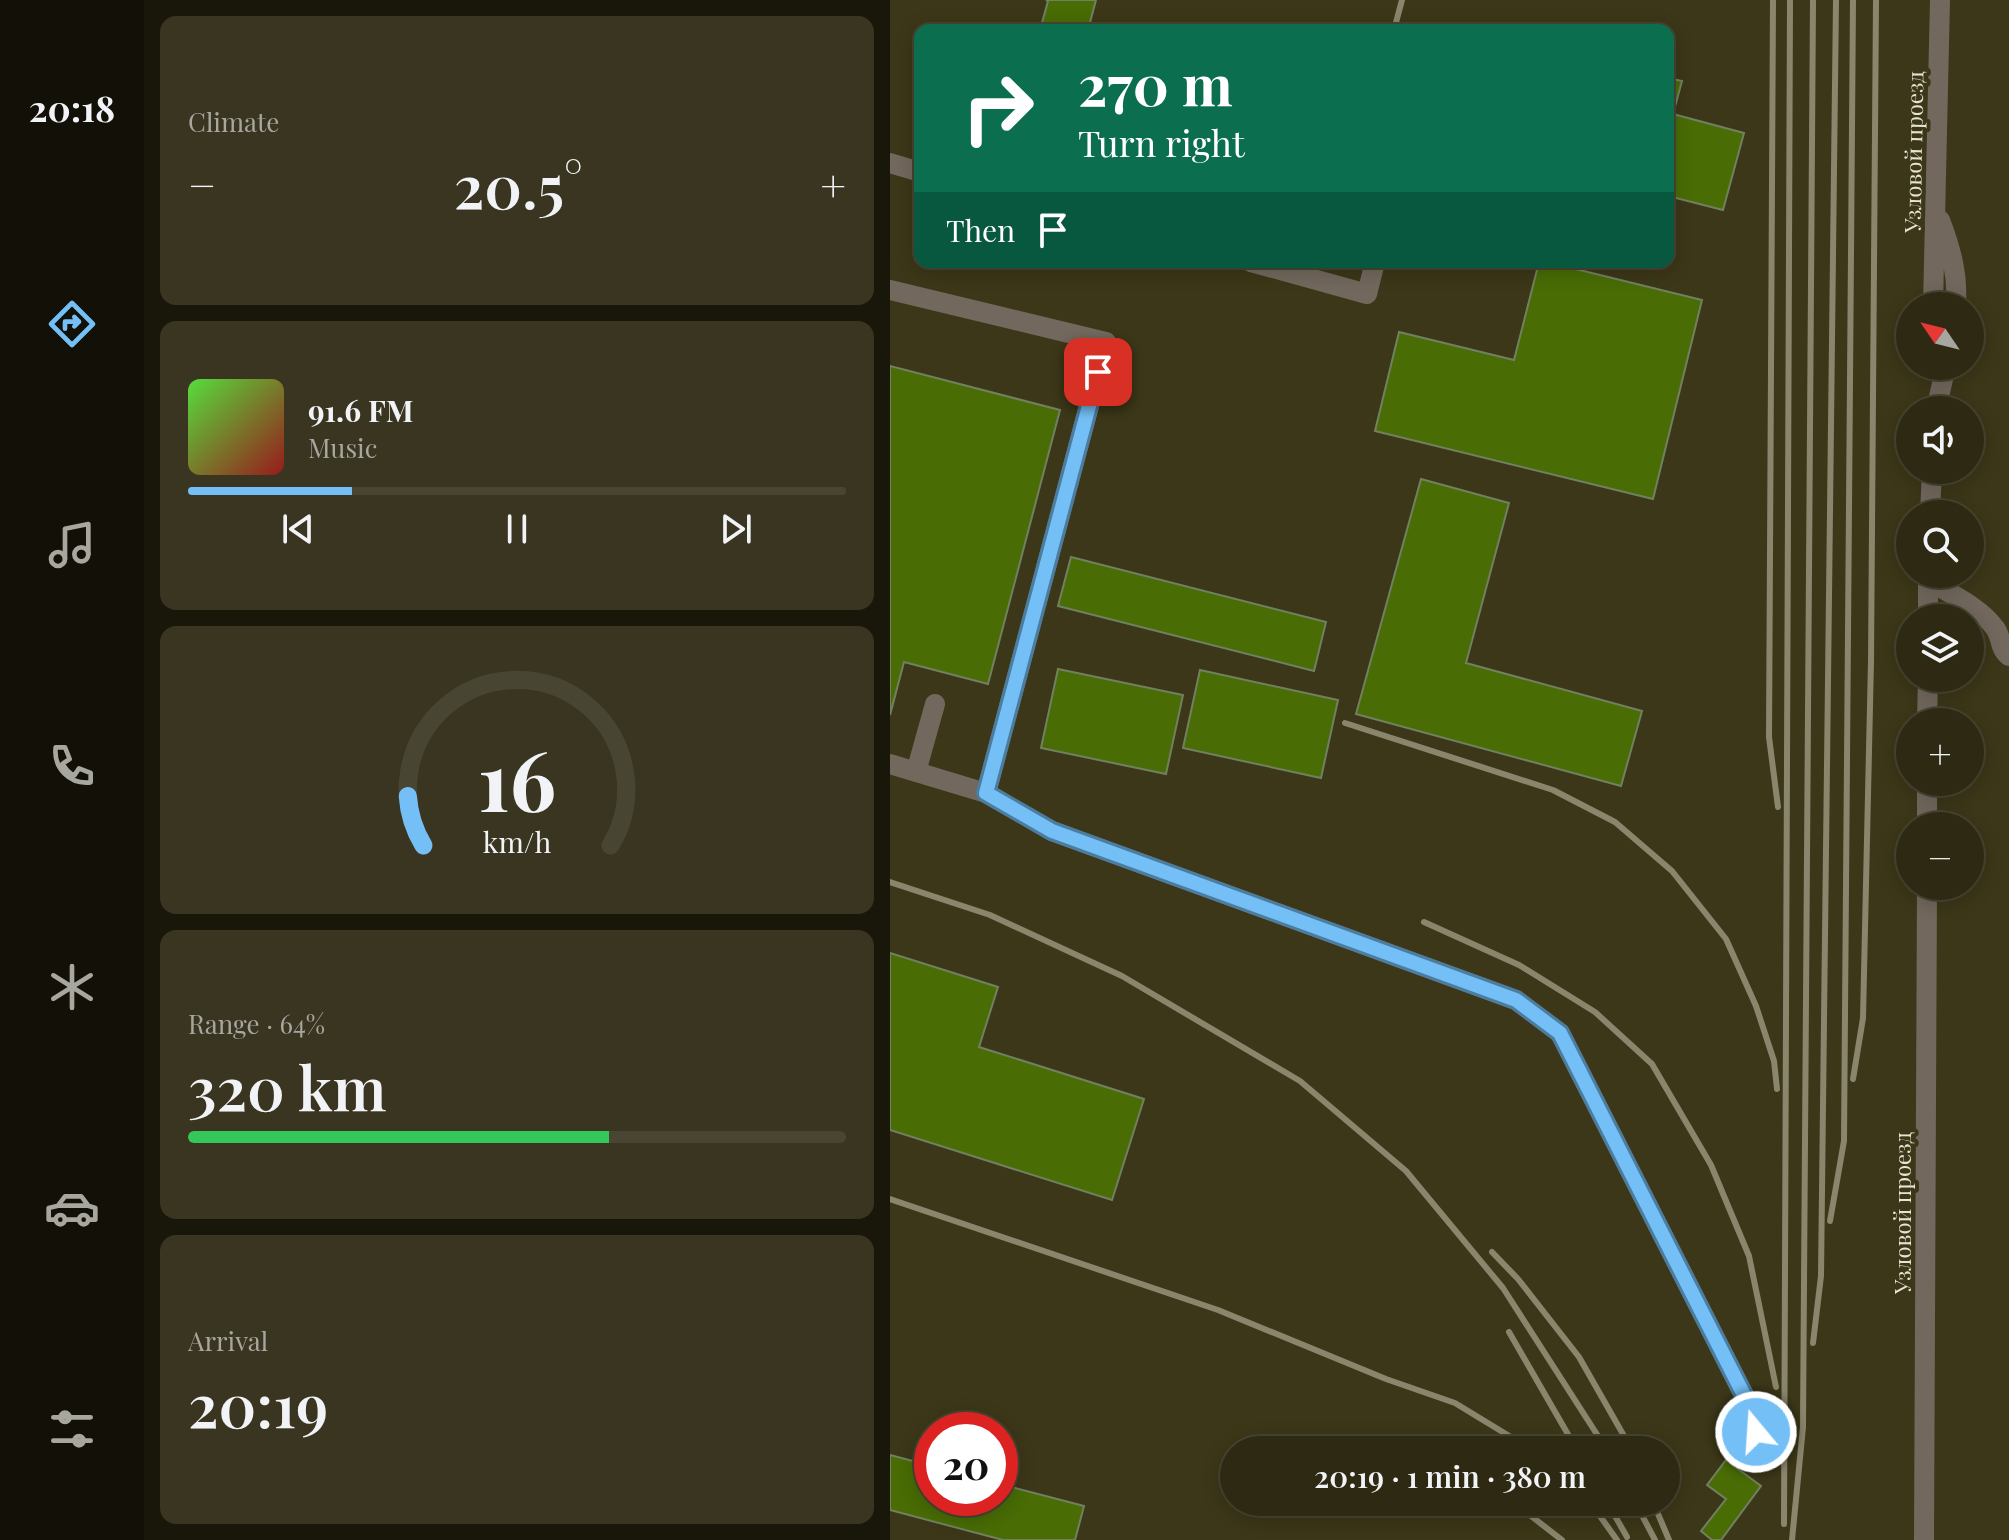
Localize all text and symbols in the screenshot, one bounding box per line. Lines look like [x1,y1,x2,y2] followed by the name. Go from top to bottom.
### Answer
[1078,46,1233,121] text: 270 m
[946,56,1050,160] icon: right
[1897,70,1929,234] street label: Узловой проезд
[29,83,115,131] text: 20:18
[188,104,279,139] text: Climate
[1078,118,1245,166] text: Turn right
[454,144,583,224] text: 20.5°
[188,154,216,213] text: −
[820,154,846,213] text: +
[1031,208,1075,252] icon: arrive
[946,210,1015,250] text: Then
[1896,292,1984,380] north arrow
[1896,292,1984,900] map controls
[44,296,100,352] icon: directions
[1064,338,1132,406] pin
[1076,350,1120,394] icon: arrive
[308,390,414,430] text: 91.6 FM
[1896,396,1984,484] button: sound
[308,430,377,465] text: Music
[1896,500,1984,588] button: search
[276,507,320,551] icon: previous
[495,507,539,551] icon: pause
[714,507,758,551] icon: next
[44,517,100,573] icon: music
[1896,604,1984,692] button: layers
[1896,708,1984,796] button: +
[478,722,556,833] text: 16
[44,738,100,794] icon: phone
[1896,812,1984,900] button: −
[483,822,551,860] text: km/h
[44,959,100,1015] icon: climate
[188,1006,325,1041] text: Range · 64%
[188,1046,386,1126] text: 320 km
[1887,1132,1917,1295] street label: Узловой проезд
[44,1180,100,1236] icon: car
[188,1323,268,1358] text: Arrival
[188,1363,328,1443] text: 20:19
[1714,1390,1798,1474] position arrow
[44,1401,100,1457] icon: filters
[914,1412,1018,1516] speed limit sign: 20
[1314,1456,1586,1496] text: 20:19 · 1 min · 380 m

